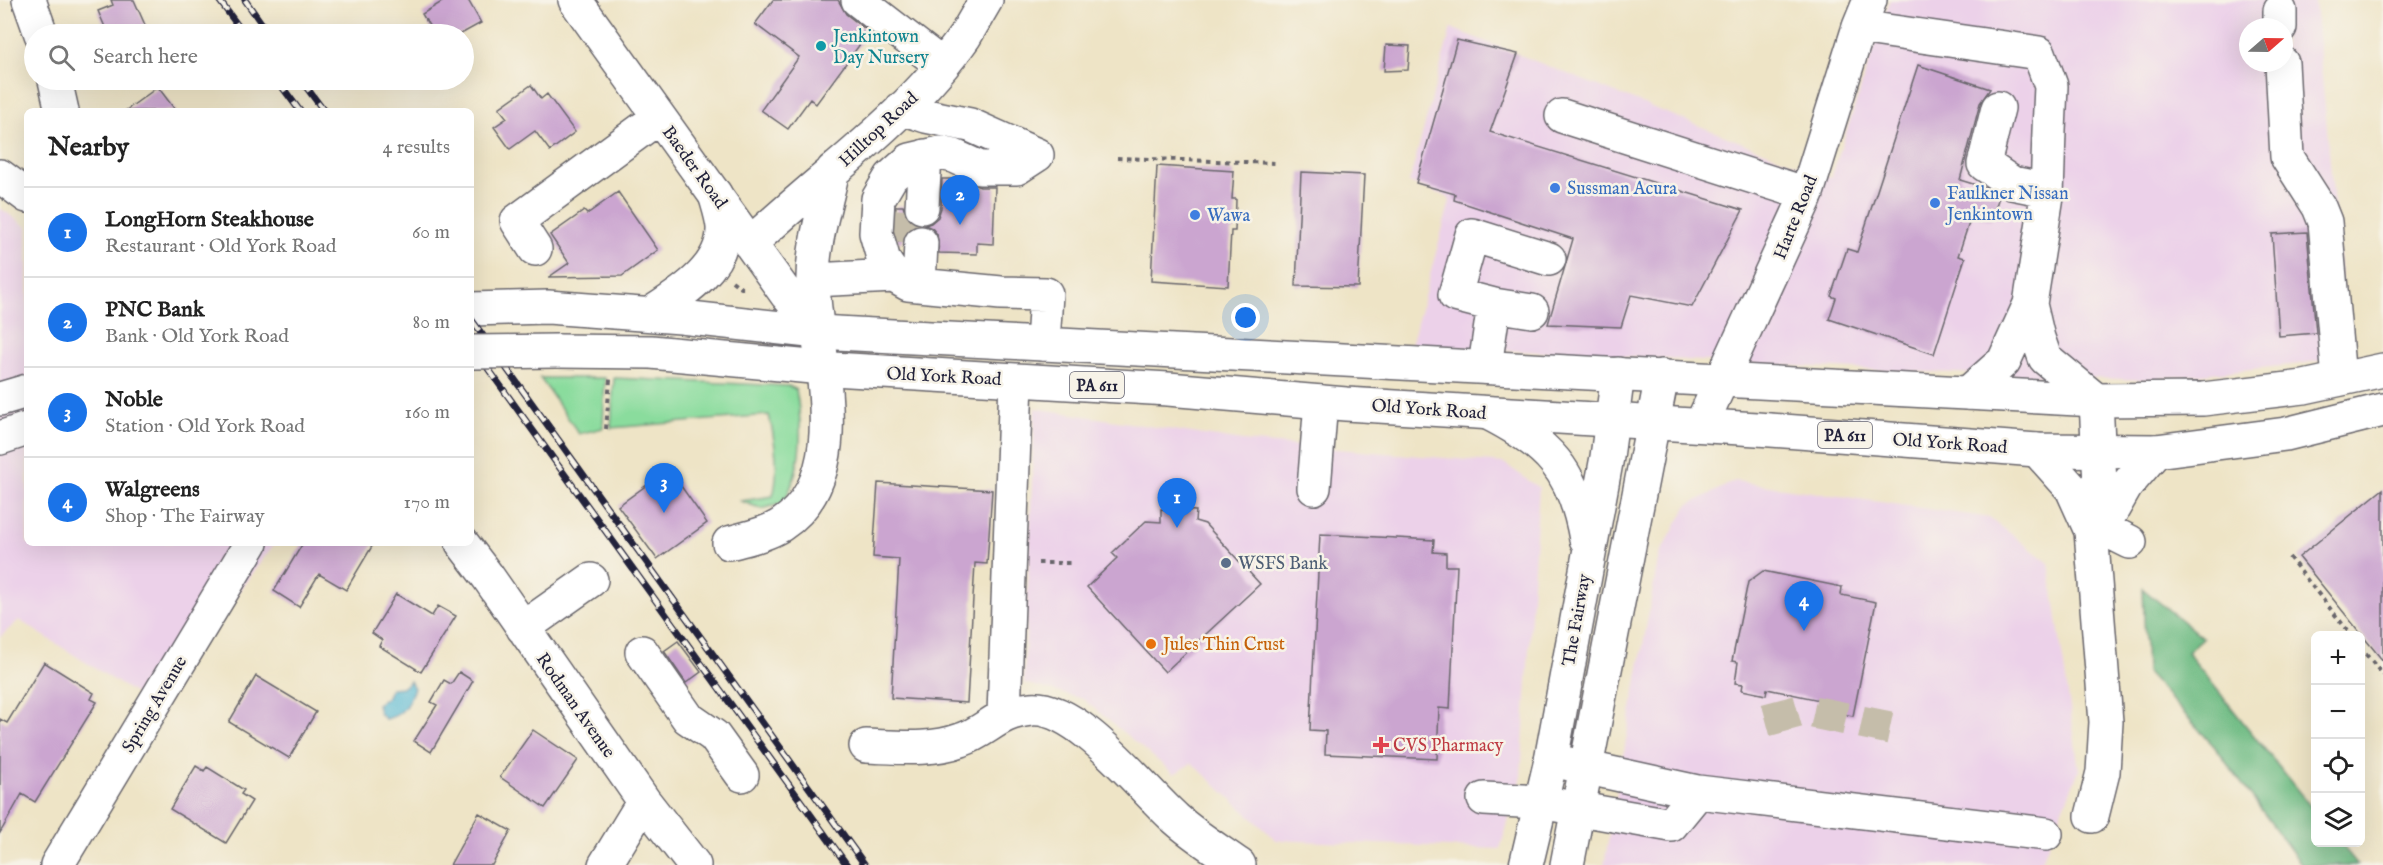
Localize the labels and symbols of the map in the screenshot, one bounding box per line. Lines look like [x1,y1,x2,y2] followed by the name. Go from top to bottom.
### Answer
[2239,18,2293,72] north arrow
[831,26,929,70] place label: Jenkintown Day Nursery
[814,39,828,53] marker: Jenkintown Day Nursery
[834,87,924,173] street label: Hilltop Road
[656,122,732,214] street label: Baeder Road
[1769,172,1824,263] street label: Harte Road
[940,176,980,225] pin: 2
[1567,178,1677,201] place label: Sussman Acura
[1548,181,1562,195] marker: Sussman Acura
[1945,183,2069,227] place label: Faulkner Nissan Jenkintown
[1928,196,1942,210] marker: Faulkner Nissan Jenkintown
[1207,205,1250,228] place label: Wawa
[1188,208,1202,222] marker: Wawa
[1231,303,1260,332] your location
[886,363,1002,392] street label: Old York Road
[1070,372,1124,398] road number: PA 611
[1371,395,1487,426] street label: Old York Road
[1818,422,1872,448] road number: PA 611
[1892,429,2008,460] street label: Old York Road
[644,464,684,513] pin: 3
[1158,478,1196,528] pin: 1
[1238,553,1328,576] place label: WSFS Bank
[1219,556,1233,570] marker: WSFS Bank
[1558,572,1597,668] street label: The Fairway
[1784,582,1824,631] pin: 4
[1161,634,1285,657] place label: Jules Thin Crust
[1144,637,1158,651] marker: Jules Thin Crust
[530,649,619,763] street label: Rodman Avenue
[117,652,193,757] street label: Spring Avenue
[1393,735,1504,758] place label: CVS Pharmacy
[1374,738,1388,752] marker: CVS Pharmacy

